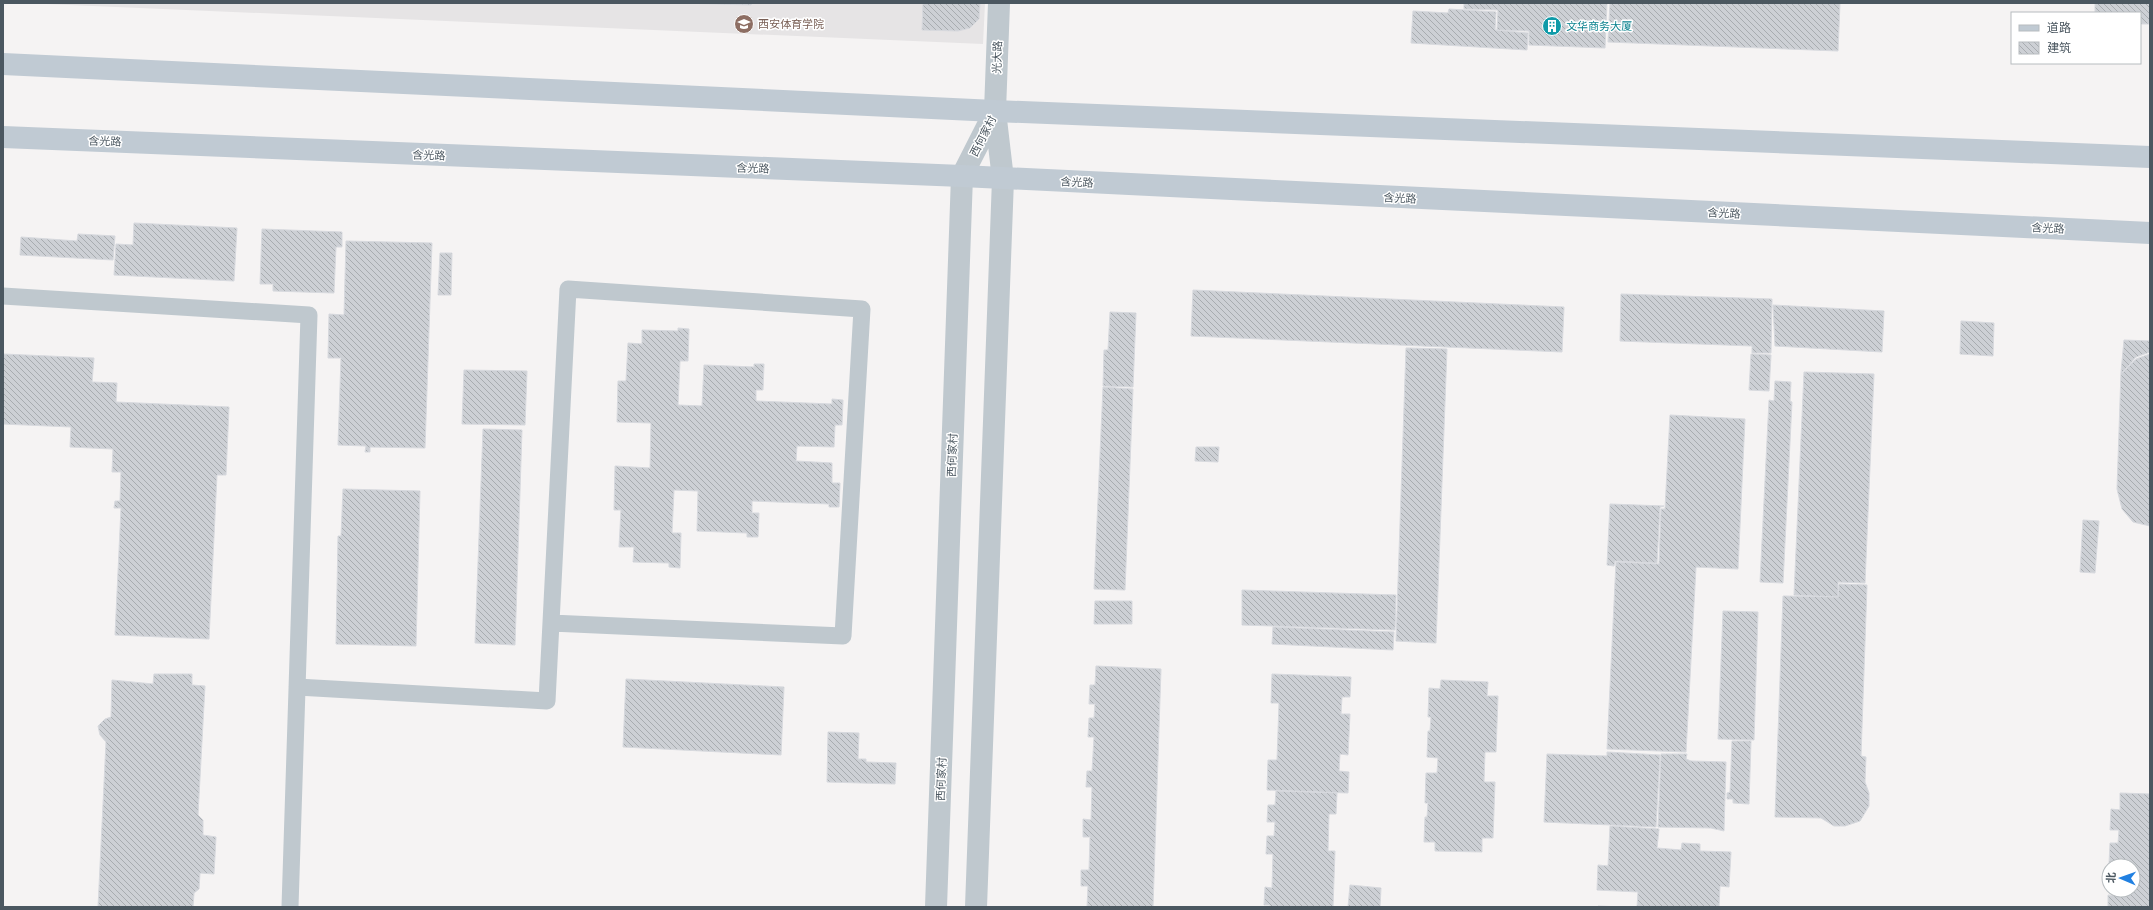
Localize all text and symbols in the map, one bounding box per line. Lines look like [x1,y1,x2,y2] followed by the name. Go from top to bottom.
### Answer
[2011,12,2141,64] legend
[733,13,755,35] school or university icon: 西安体育学院
[1541,15,1563,37] building icon: 文华商务大厦
[758,17,824,32] place label: 西安体育学院
[1566,19,1632,34] place label: 文华商务大厦
[2047,20,2071,37] text: 道路
[989,40,1006,74] street label: 光大路
[2047,40,2071,57] text: 建筑
[967,113,1000,159] street label: 西何家村
[88,133,122,150] street label: 含光路
[412,147,446,164] street label: 含光路
[736,160,770,177] street label: 含光路
[1060,174,1094,191] street label: 含光路
[1383,190,1417,207] street label: 含光路
[1707,205,1741,222] street label: 含光路
[2031,220,2065,237] street label: 含光路
[944,433,961,477] street label: 西何家村
[933,757,950,801] street label: 西何家村
[2101,858,2141,898] north arrow
[2104,872,2119,883] text: 北

